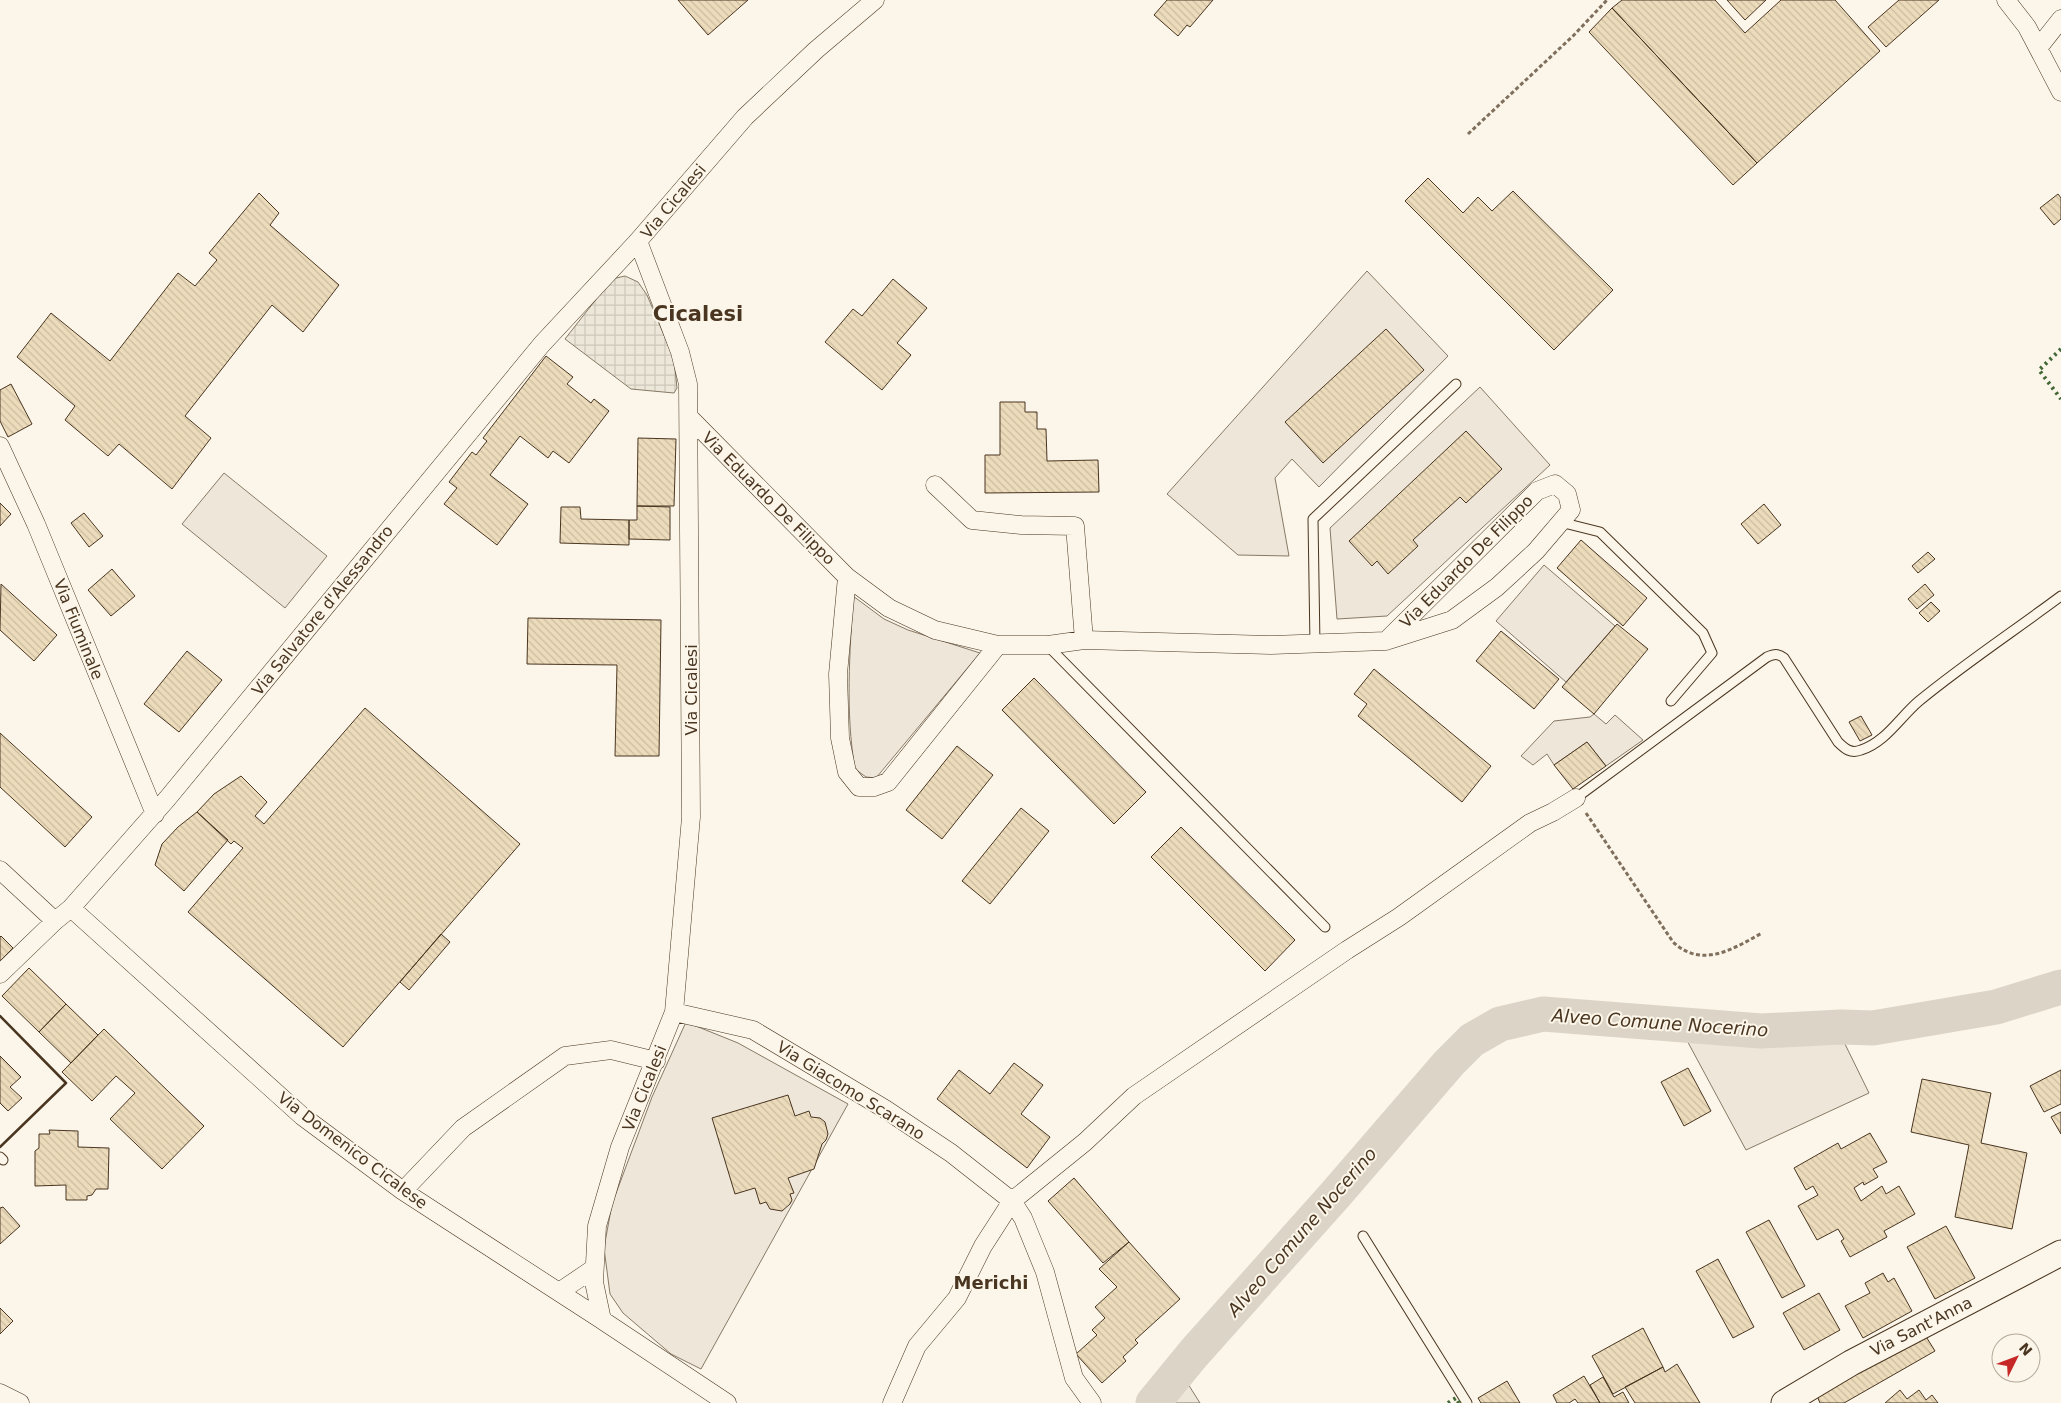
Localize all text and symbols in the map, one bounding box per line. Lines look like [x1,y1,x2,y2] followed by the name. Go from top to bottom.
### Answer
[637,160,710,242] street label: Via Cicalesi
[653,302,743,326] district label: Cicalesi
[698,428,839,569] street label: Via Eduardo De Filippo
[1396,491,1537,632] street label: Via Eduardo De Filippo
[248,521,397,699] street label: Via Salvatore d'Alessandro
[50,576,107,682] street label: Via Fiuminale
[682,644,701,736] street label: Via Cicalesi
[1550,1004,1769,1041] water label: Alveo Comune Nocerino
[773,1037,928,1144] street label: Via Giacomo Scarano
[619,1042,670,1134] street label: Via Cicalesi
[274,1088,431,1213] street label: Via Domenico Cicalese
[1222,1143,1381,1321] water label: Alveo Comune Nocerino
[954,1272,1028,1293] district label: Merichi
[1867,1293,1975,1360] street label: Via Sant'Anna
[1991,1333,2041,1383] north arrow
[2016,1340,2036,1359] text: N

